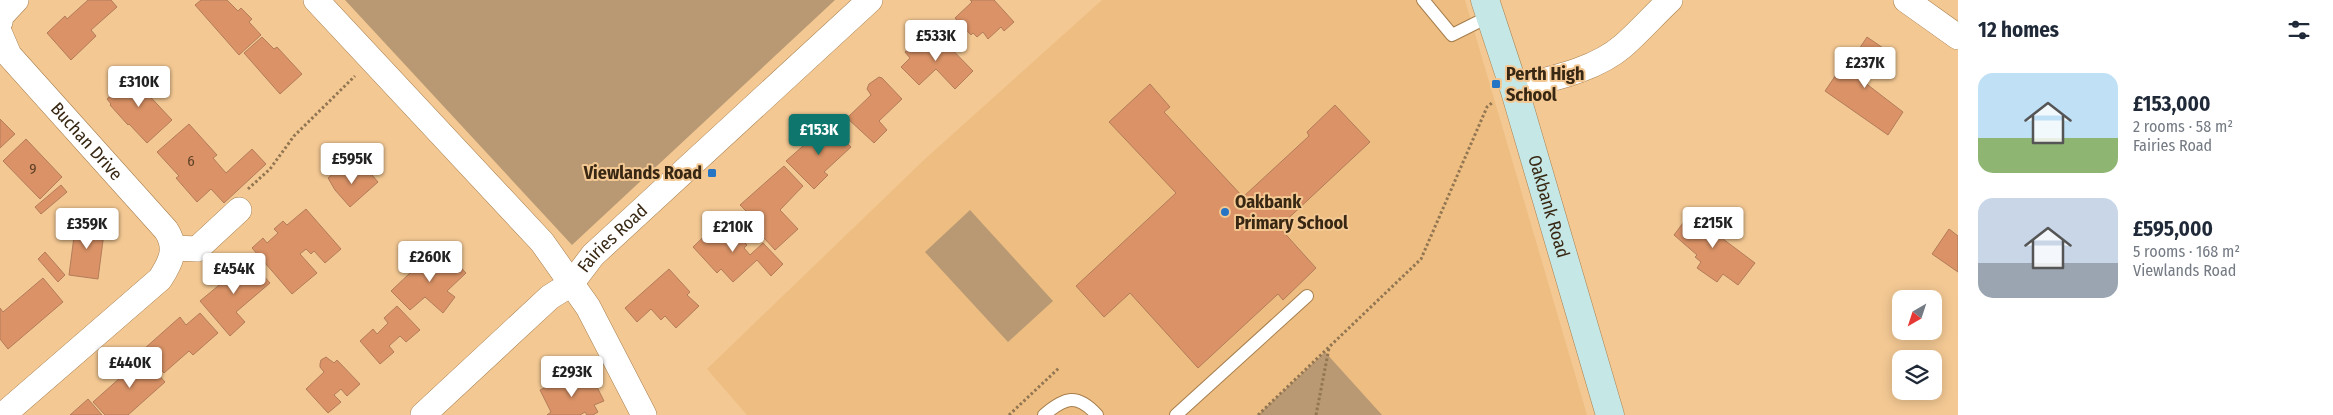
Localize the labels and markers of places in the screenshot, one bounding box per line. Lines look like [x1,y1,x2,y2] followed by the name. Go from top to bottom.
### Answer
[901,20,971,62] pin: £533K
[1830,46,1900,89] pin: £237K
[1506,63,1584,106] place label: Perth High School
[104,66,174,108] pin: £310K
[1490,78,1502,90] marker: Perth High School
[784,114,854,156] pin: £153K
[317,142,387,185] pin: £595K
[583,162,702,184] place label: Viewlands Road
[706,167,718,179] marker: Viewlands Road
[1235,191,1348,234] place label: Oakbank Primary School
[1219,206,1231,218] marker: Oakbank Primary School
[1678,206,1748,249] pin: £215K
[52,208,122,250] pin: £359K
[698,210,768,253] pin: £210K
[395,240,465,283] pin: £260K
[199,252,269,295] pin: £454K
[95,346,165,389] pin: £440K
[537,356,607,398] pin: £293K

